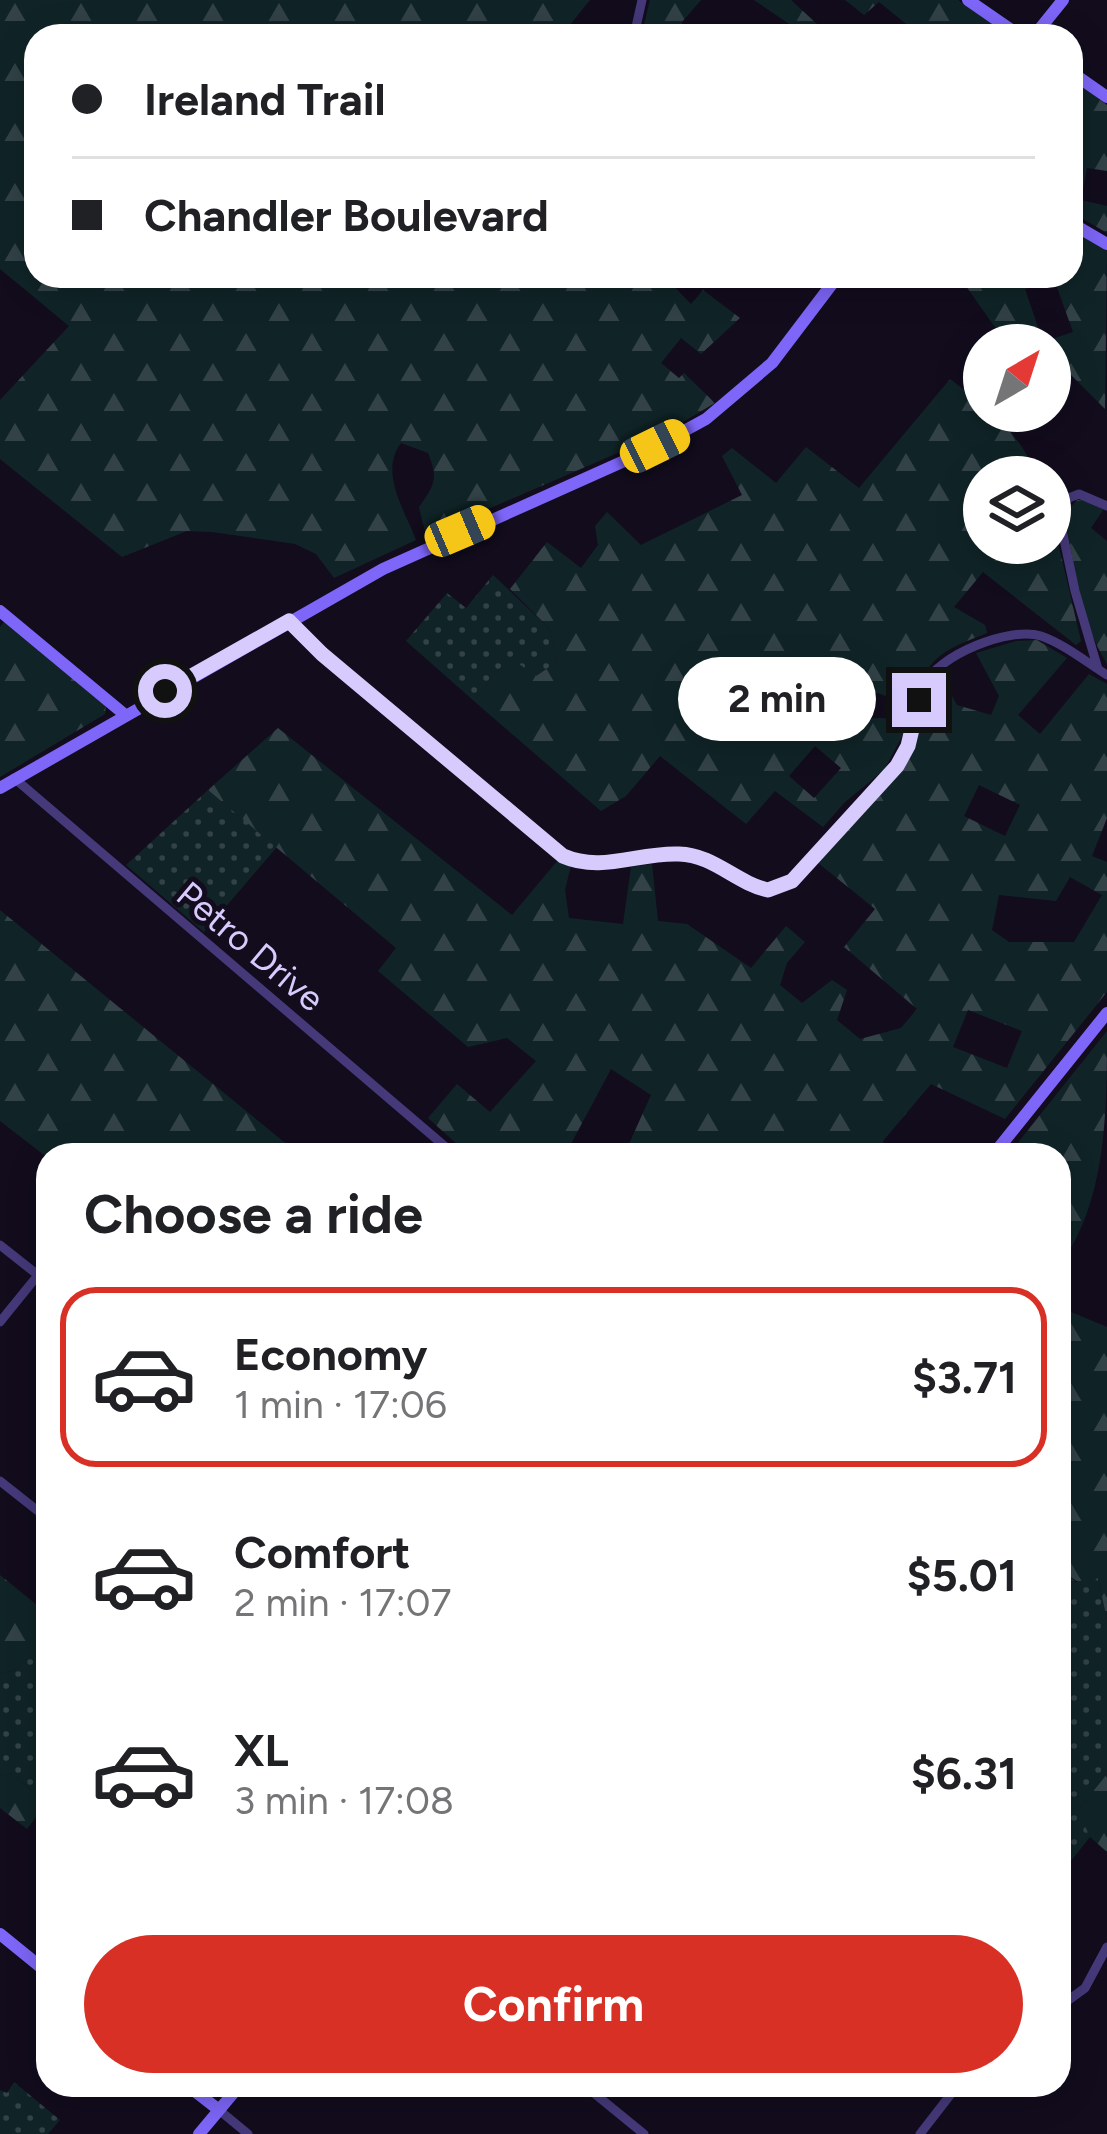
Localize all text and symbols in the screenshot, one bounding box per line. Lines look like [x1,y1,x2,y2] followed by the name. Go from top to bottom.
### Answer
[144,72,386,126] text: Ireland Trail
[144,188,549,242] text: Chandler Boulevard
[963,324,1071,432] north arrow
[963,324,1071,564] map controls
[615,414,695,478] car
[963,456,1071,564] button: layers
[420,500,500,562] car
[679,658,877,742] callout: 2 min
[138,664,192,718] route start
[892,673,946,727] route end
[728,675,826,722] text: 2 min
[168,872,333,1020] street label: Petro Drive
[84,1182,423,1247] text: Choose a ride
[90,1323,198,1431] icon: car
[234,1327,427,1381] text: Economy
[912,1350,1017,1404] text: $3.71
[234,1381,447,1428] text: 1 min · 17:06
[90,1521,198,1629] icon: car
[234,1525,410,1579] text: Comfort
[907,1548,1017,1602] text: $5.01
[234,1579,451,1626] text: 2 min · 17:07
[90,1719,198,1827] icon: car
[234,1723,289,1777] text: XL
[911,1746,1017,1800] text: $6.31
[234,1777,454,1824] text: 3 min · 17:08
[84,1935,1023,2073] button: Confirm

